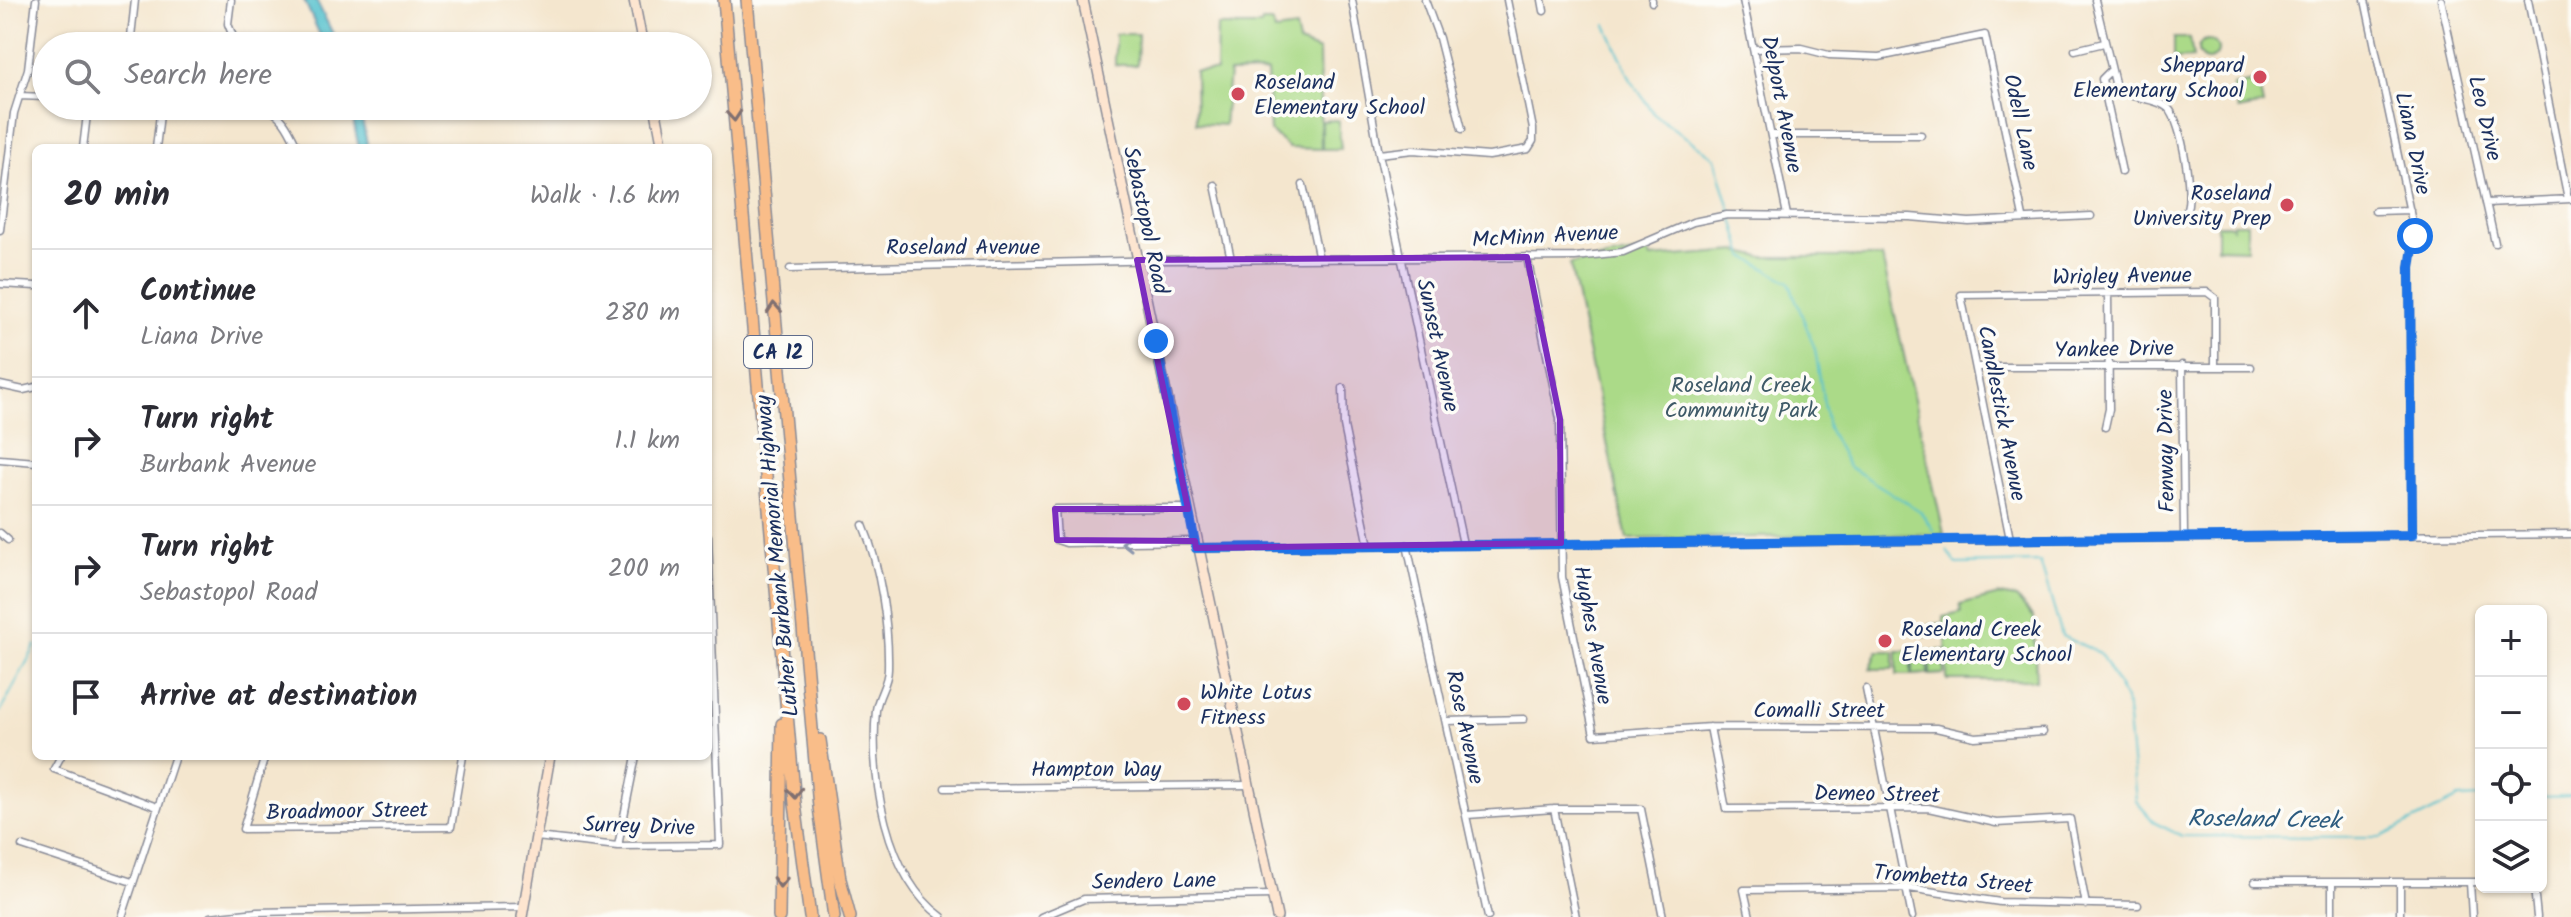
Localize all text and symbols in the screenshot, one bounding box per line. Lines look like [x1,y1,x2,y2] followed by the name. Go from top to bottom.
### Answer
[32,32,712,120] search box
[1750,33,1811,176] street label: Delport Avenue
[2073,49,2245,109] place label: Sheppard Elementary School
[124,52,272,100] text: Search here
[60,54,104,98] icon: search
[1254,66,1426,126] place label: Roseland Elementary School
[2251,68,2269,86] marker: Sheppard Elementary School
[1992,71,2047,174] street label: Odell Lane
[2457,72,2510,165] street label: Leo Drive
[1229,85,1247,103] marker: Roseland Elementary School
[2384,89,2440,198] street label: Liana Drive
[725,110,742,123] one-way arrow
[1112,143,1177,299] street label: Sebastopol Road
[64,169,170,223] text: 20 min
[530,175,680,217] text: Walk · 1.6 km
[2133,177,2272,237] place label: Roseland University Prep
[2278,196,2296,214] marker: Roseland University Prep
[1471,216,1619,259] street label: McMinn Avenue
[2397,218,2433,254] route start
[886,231,1040,266] street label: Roseland Avenue
[2052,259,2192,296] street label: Wrigley Avenue
[140,268,256,316] text: Continue
[1405,276,1468,415] street label: Sunset Avenue
[64,291,108,335] icon: ahead
[605,292,680,334] text: 280 m
[766,301,783,314] one-way arrow
[140,316,263,358] text: Liana Drive
[1138,323,1174,359] route end
[1966,323,2035,504] street label: Candlestick Avenue
[2054,332,2174,369] street label: Yankee Drive
[744,336,812,368] road number: CA 12
[1664,369,1818,429] park label: Roseland Creek Community Park
[2149,389,2186,513] street label: Fenway Drive
[747,393,810,718] street label: Luther Burbank Memorial Highway
[140,396,273,444] text: Turn right
[64,419,108,463] icon: right
[614,420,680,462] text: 1.1 km
[140,444,317,486] text: Burbank Avenue
[140,524,273,572] text: Turn right
[1120,534,1133,552] one-way arrow
[64,547,108,591] icon: right
[608,548,680,590] text: 200 m
[1562,563,1621,708] street label: Hughes Avenue
[140,572,317,614] text: Sebastopol Road
[2475,605,2547,893] map controls
[2475,605,2547,677] button: +
[1901,613,2073,673] place label: Roseland Creek Elementary School
[1876,632,1894,650] marker: Roseland Creek Elementary School
[1434,667,1493,788] street label: Rose Avenue
[140,673,417,721] text: Arrive at destination
[64,675,108,719] icon: arrive
[1200,676,1313,736] place label: White Lotus Fitness
[2475,677,2547,749] button: −
[1753,694,1885,729] street label: Comalli Street
[1175,695,1193,713] marker: White Lotus Fitness
[2475,749,2547,821] button: locate
[1031,753,1162,788] street label: Hampton Way
[1814,777,1941,814] street label: Demeo Street
[786,787,803,800] one-way arrow
[266,794,429,831] street label: Broadmoor Street
[2187,800,2344,841] water label: Roseland Creek
[582,808,695,847] street label: Surrey Drive
[2475,821,2547,893] button: layers
[1872,856,2034,905] street label: Trombetta Street
[1092,864,1217,901] street label: Sendero Lane
[771,876,788,889] one-way arrow

